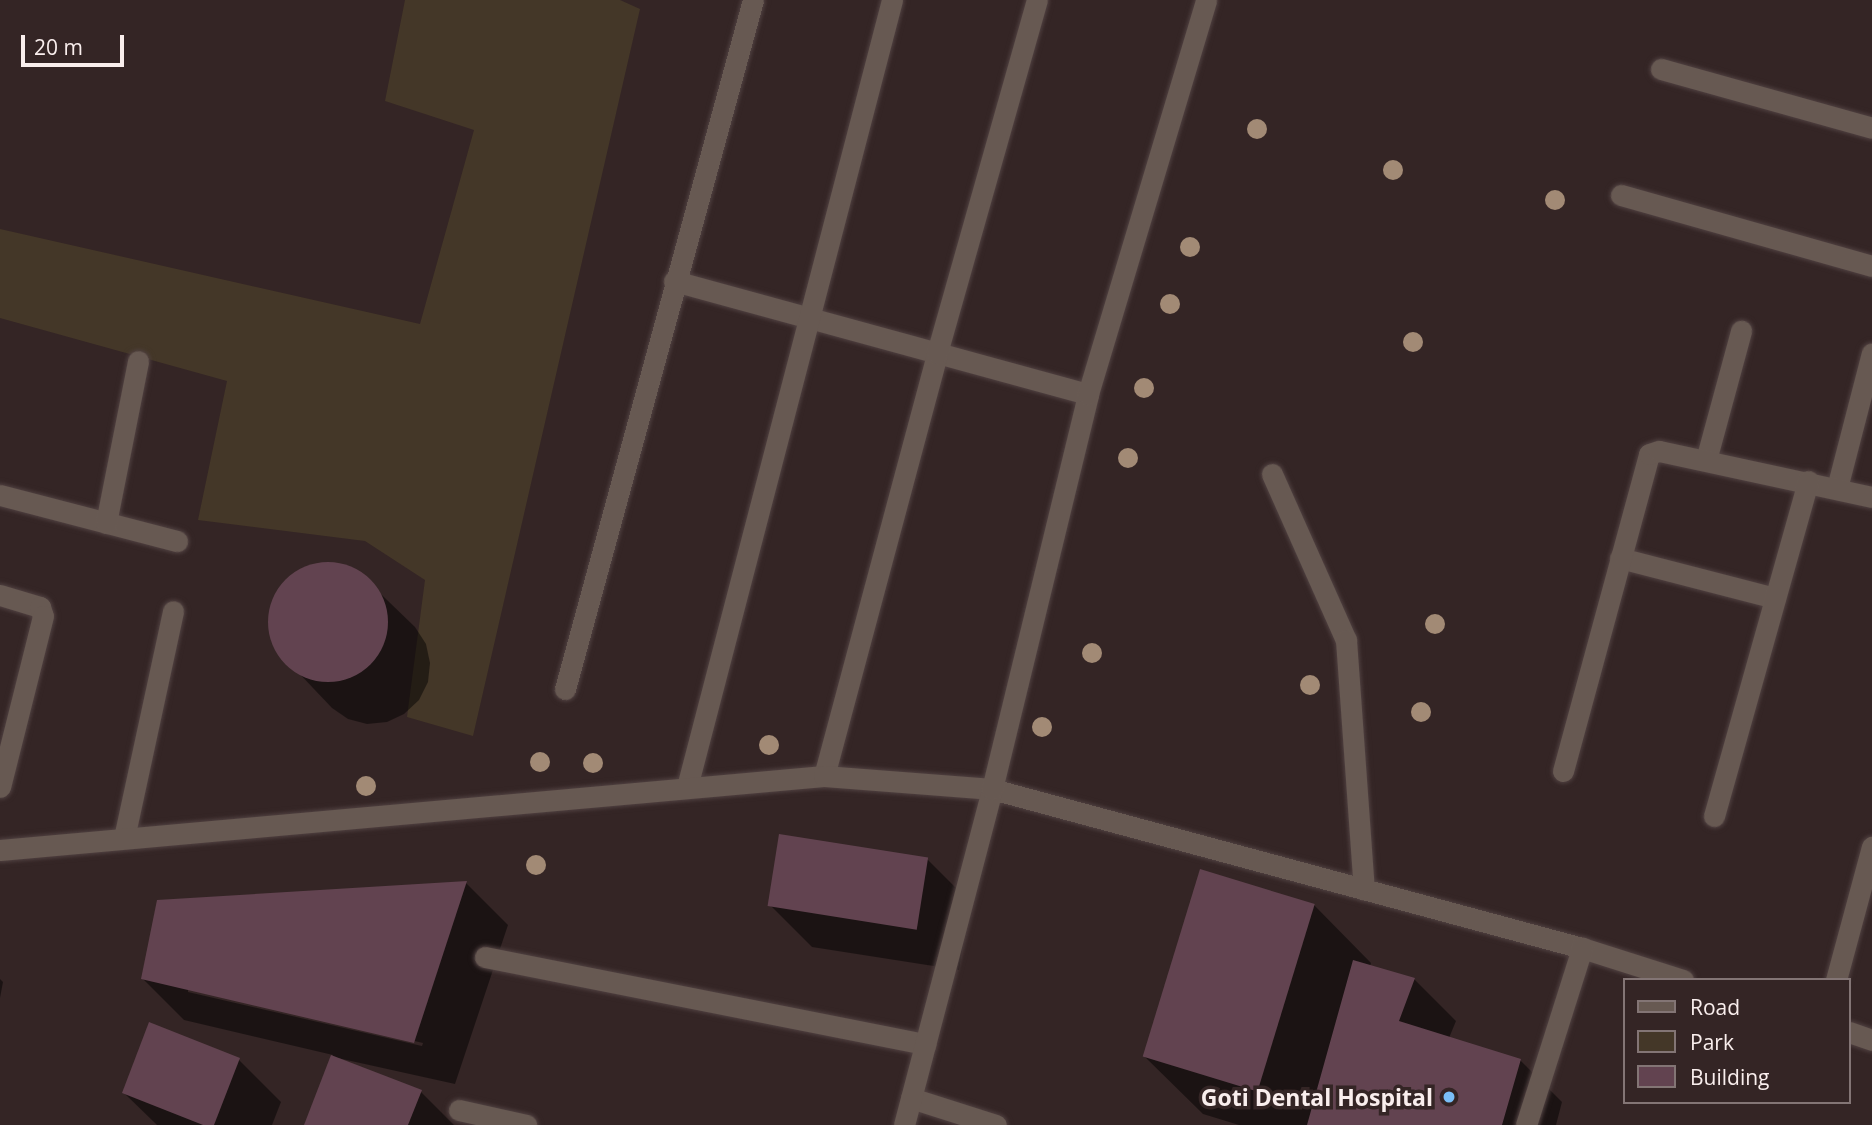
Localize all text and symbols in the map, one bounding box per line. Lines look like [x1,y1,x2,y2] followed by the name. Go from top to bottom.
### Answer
[24,21,128,65] scale bar
[34,33,83,61] text: 20 m
[1624,978,1851,1104] legend
[1690,993,1740,1021] text: Road
[1690,1028,1734,1056] text: Park
[1690,1063,1769,1091] text: Building
[1201,1083,1433,1111] place label: Goti Dental Hospital
[1439,1087,1459,1107] marker: Goti Dental Hospital

